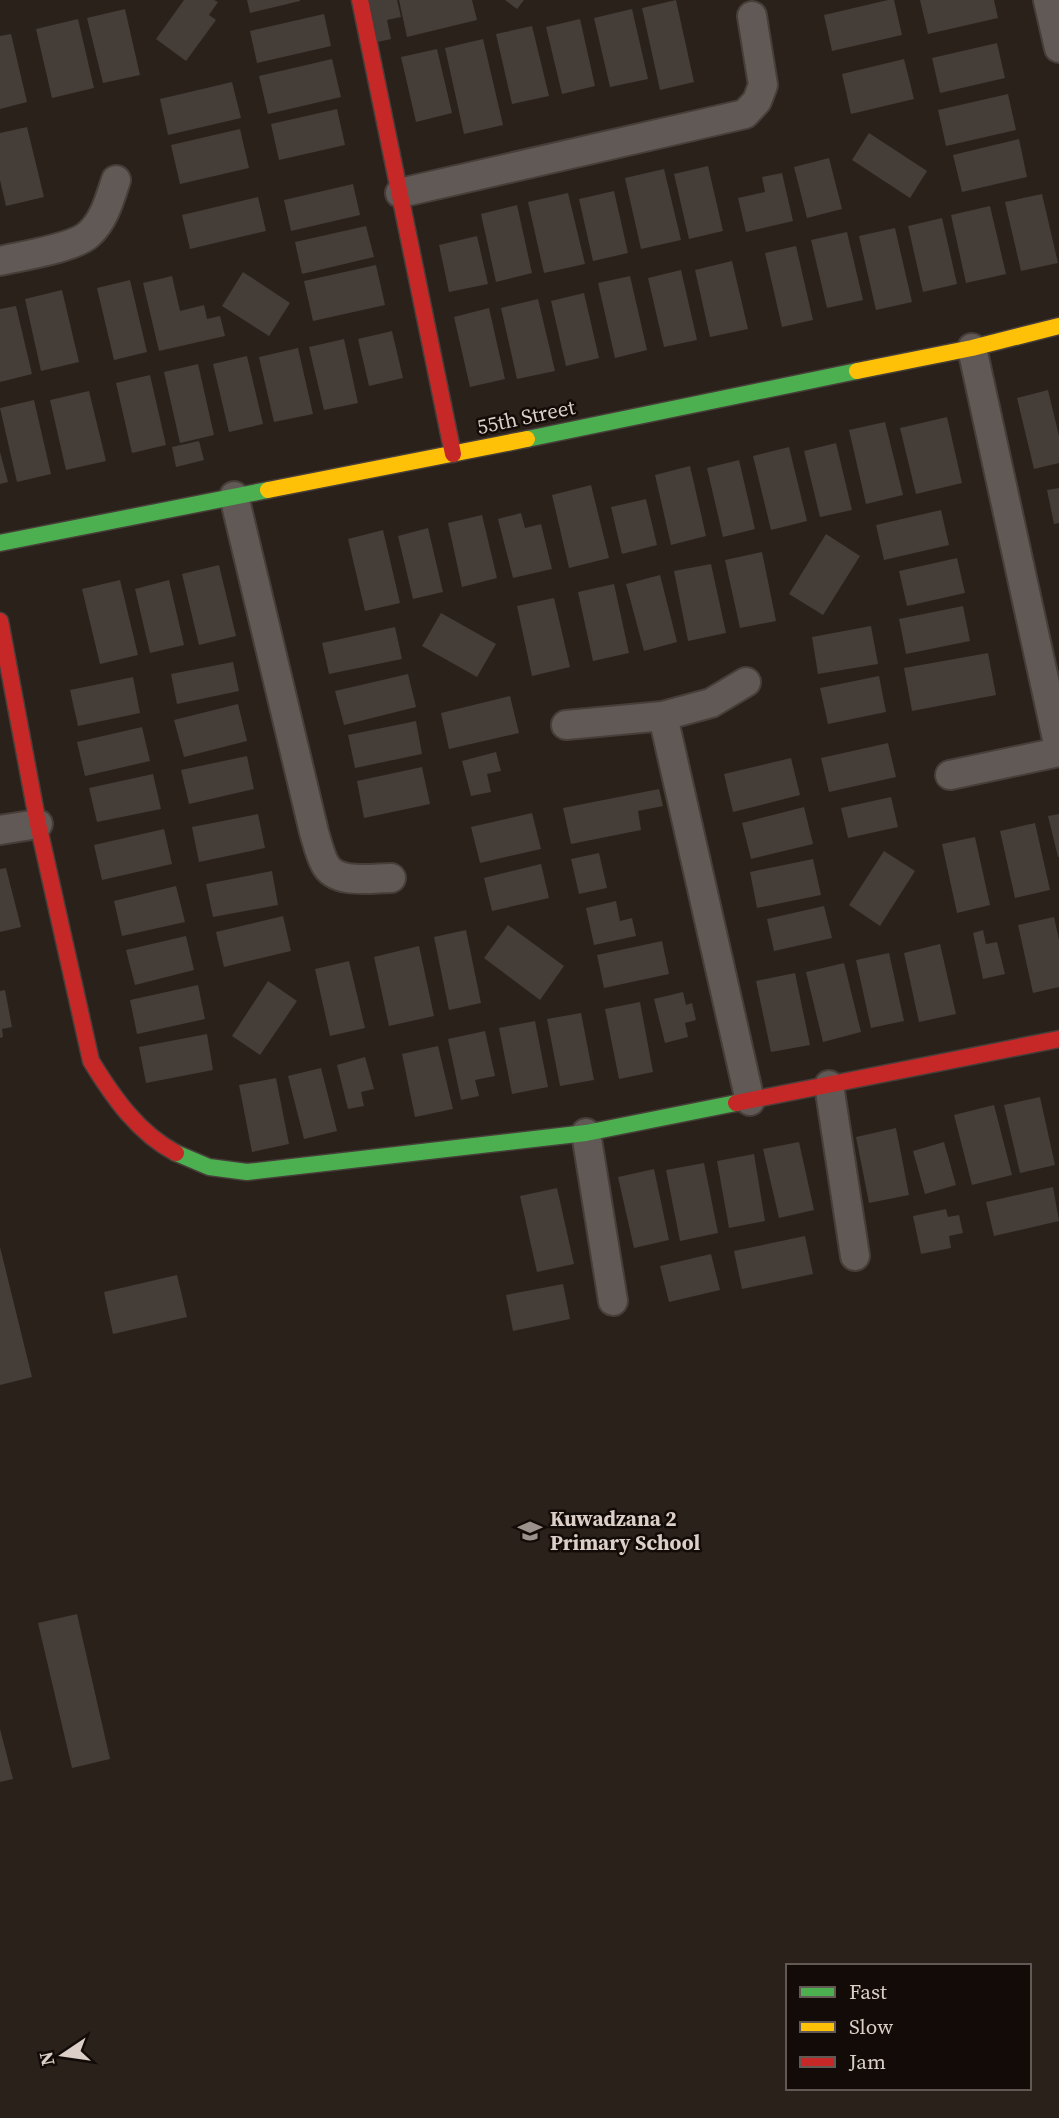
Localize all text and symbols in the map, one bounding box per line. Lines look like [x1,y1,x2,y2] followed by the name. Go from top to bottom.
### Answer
[474,392,578,441] street label: 55th Street
[550,1504,700,1557] place label: Kuwadzana 2 Primary School
[516,1517,544,1545] school or university icon: Kuwadzana 2 Primary School
[786,1964,1031,2090] legend
[849,1977,887,2006] text: Fast
[849,2012,893,2041] text: Slow
[28,2020,98,2090] north arrow
[848,2047,886,2076] text: Jam
[32,2049,61,2068] text: N

